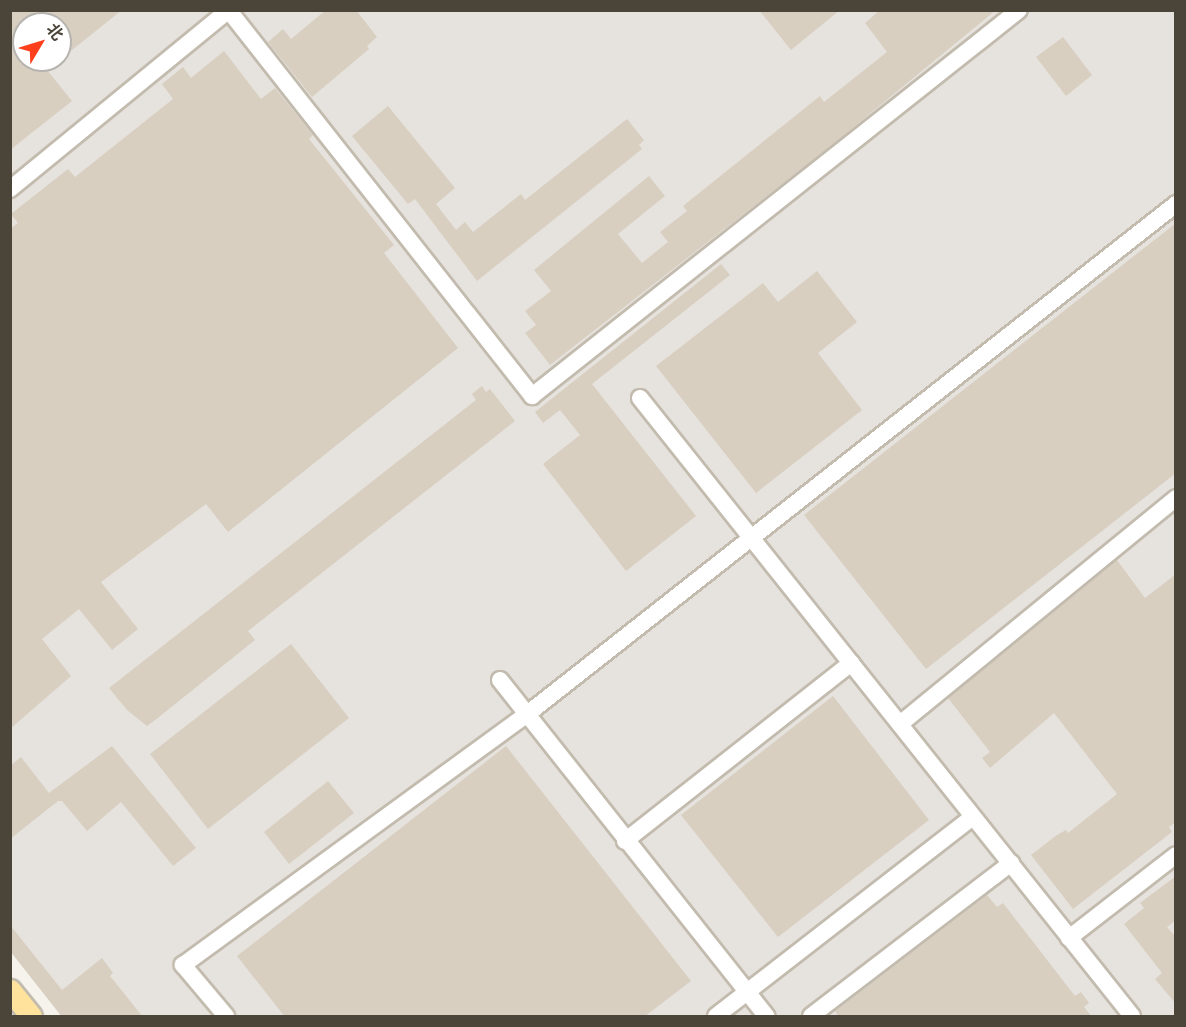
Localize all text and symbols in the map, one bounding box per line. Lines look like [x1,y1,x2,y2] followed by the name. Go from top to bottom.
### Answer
[12,12,72,72] north arrow
[43,20,67,44] text: 北

